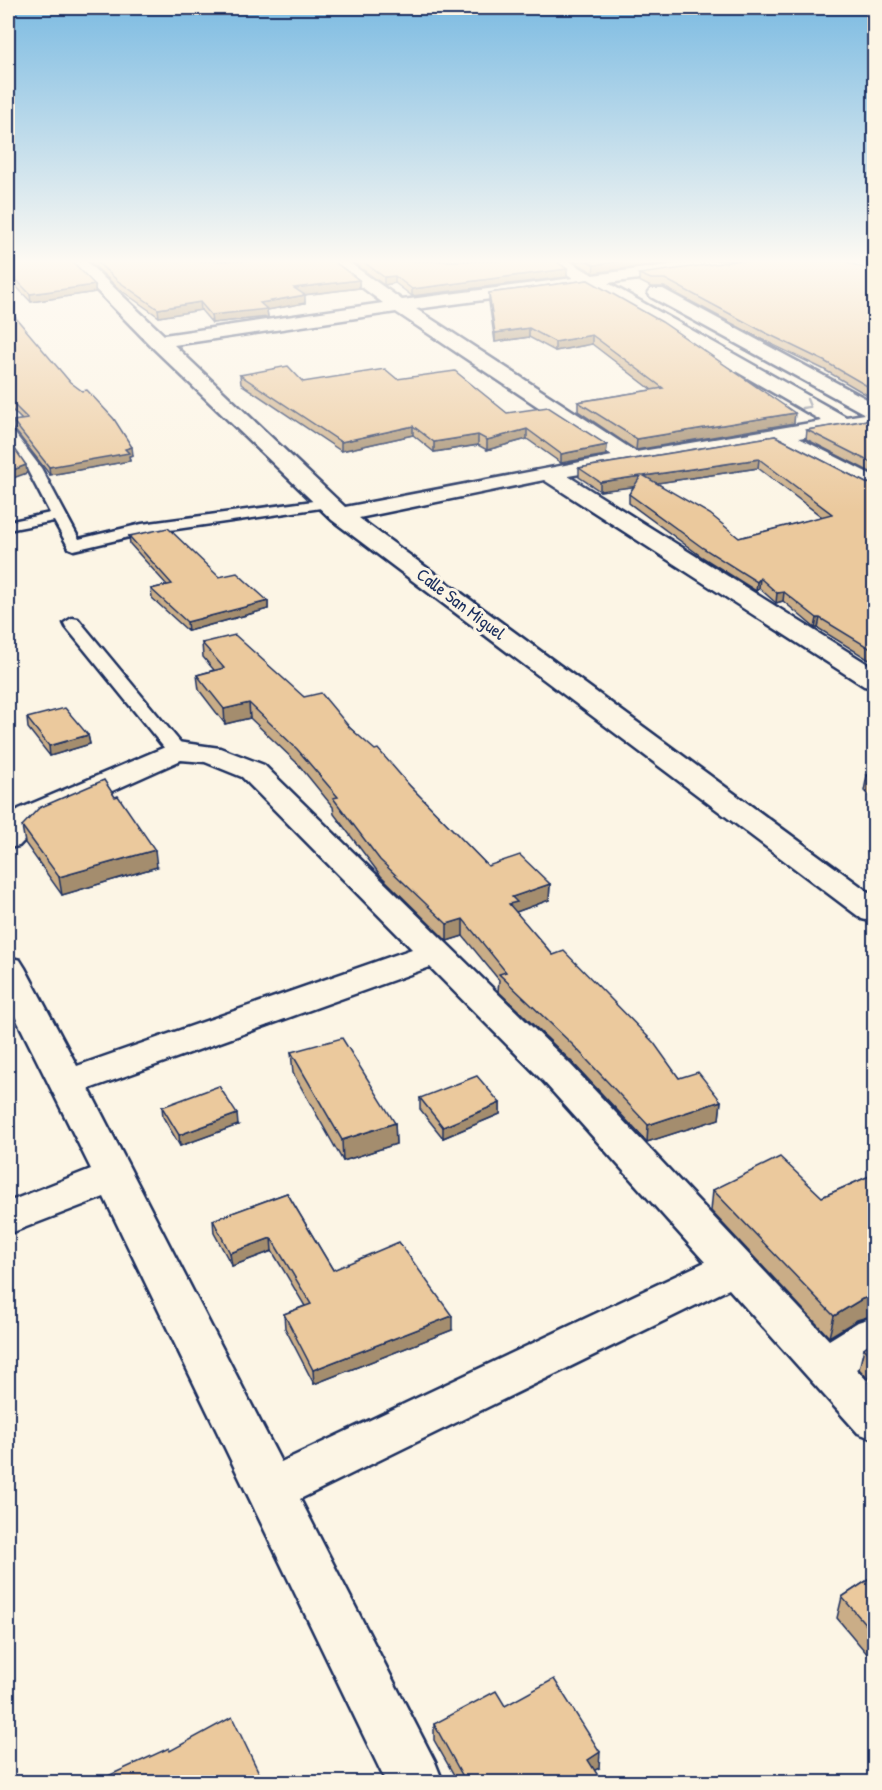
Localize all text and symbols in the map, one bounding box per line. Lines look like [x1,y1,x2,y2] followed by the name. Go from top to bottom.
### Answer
[801,397,812,409] one-way arrow
[412,562,511,645] street label: Calle San Miguel

